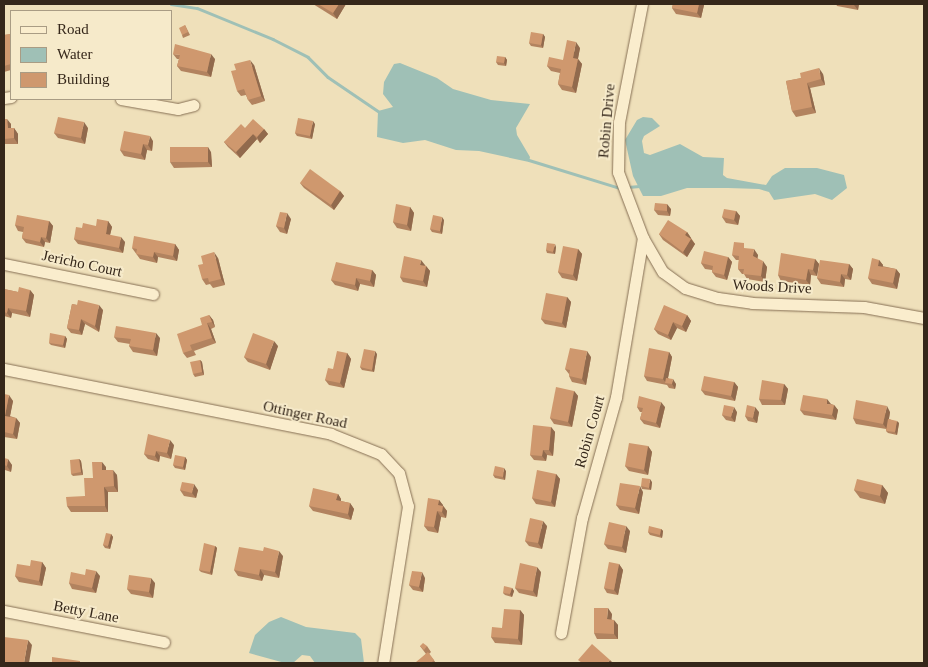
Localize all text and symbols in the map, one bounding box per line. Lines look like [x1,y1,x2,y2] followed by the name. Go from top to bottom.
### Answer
[10,10,172,100] legend
[57,21,89,37] text: Road
[57,46,92,62] text: Water
[57,71,110,87] text: Building
[595,83,619,159] street label: Robin Drive
[40,247,124,281] street label: Jericho Court
[732,276,812,298] street label: Woods Drive
[571,394,609,470] street label: Robin Court
[261,397,349,433] street label: Ottinger Road
[52,597,120,627] street label: Betty Lane

